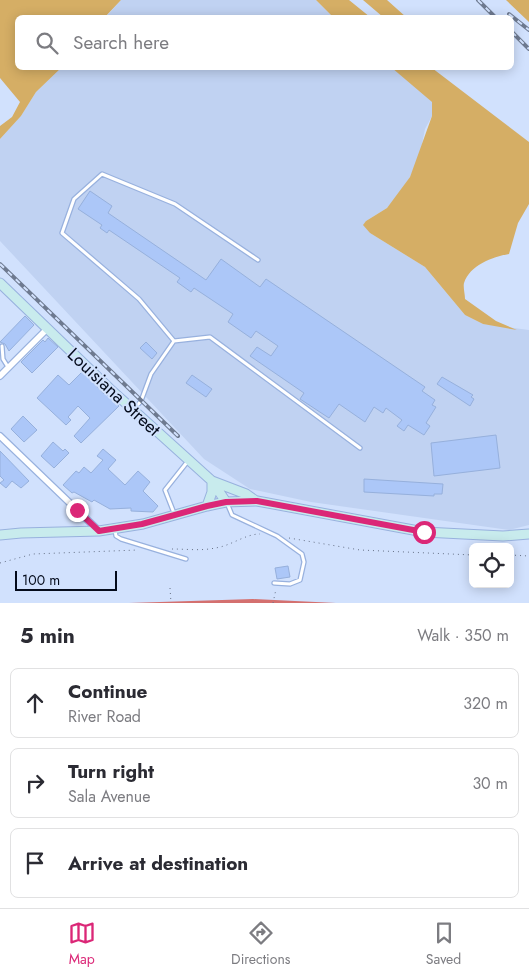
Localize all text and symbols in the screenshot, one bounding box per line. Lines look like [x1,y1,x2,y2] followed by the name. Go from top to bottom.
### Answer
[15,15,514,70] search box
[33,29,61,57] icon: search
[73,29,169,56] text: Search here
[62,342,167,443] street label: Louisiana Street
[66,499,89,522] route end
[413,521,436,544] route start
[469,543,514,588] map controls
[469,543,514,588] button: locate
[15,568,118,591] scale bar
[22,570,60,590] text: 100 m
[20,621,75,651] text: 5 min
[417,624,509,647] text: Walk · 350 m
[68,678,147,705] text: Continue
[21,689,49,717] icon: ahead
[463,692,508,715] text: 320 m
[68,705,141,728] text: River Road
[68,758,154,785] text: Turn right
[21,769,49,797] icon: right
[472,772,508,795] text: 30 m
[68,785,150,808] text: Sala Avenue
[21,849,49,877] icon: arrive
[68,850,248,877] text: Arrive at destination
[68,919,96,969] tab: Map
[231,919,290,969] tab: Directions
[426,919,461,969] tab: Saved

